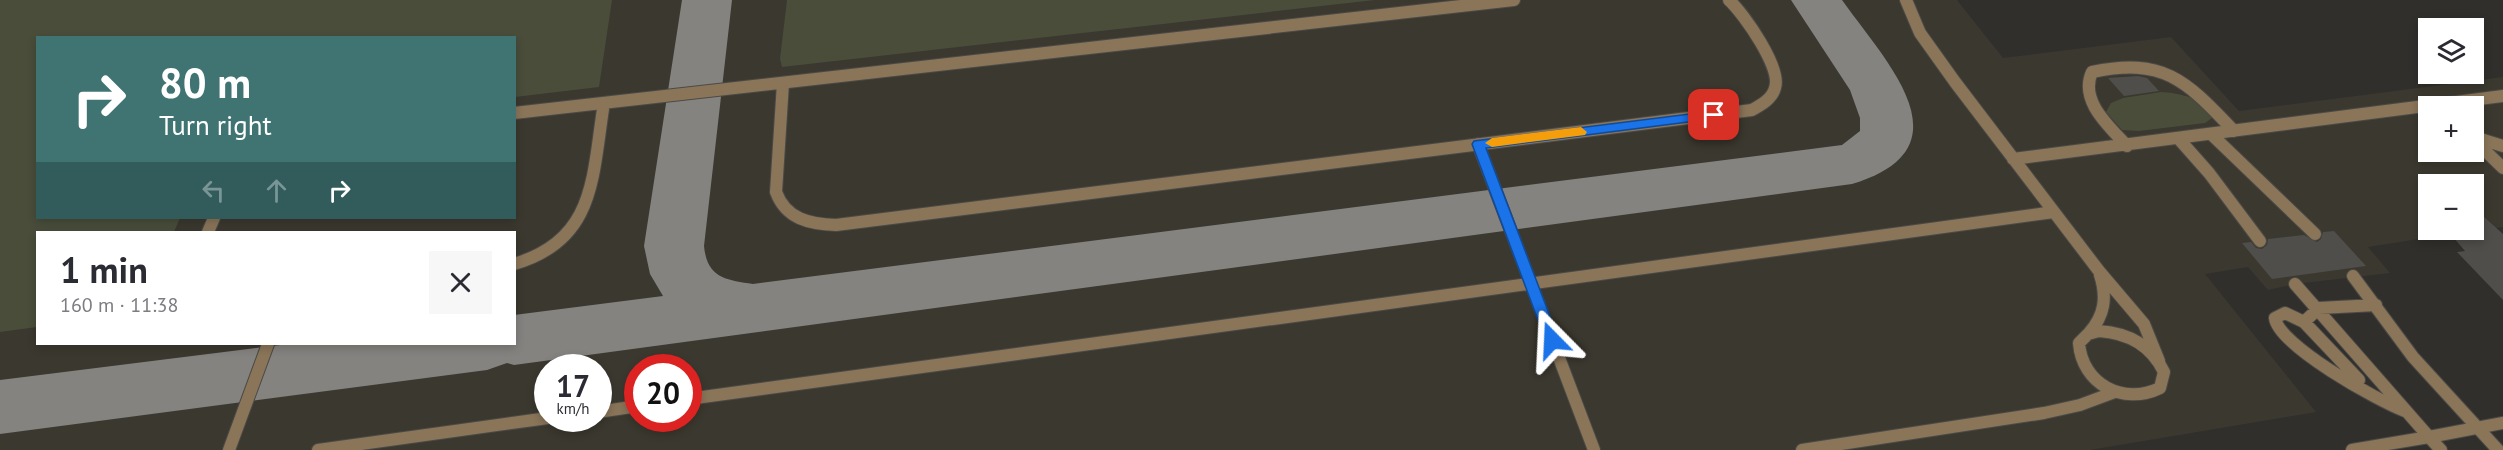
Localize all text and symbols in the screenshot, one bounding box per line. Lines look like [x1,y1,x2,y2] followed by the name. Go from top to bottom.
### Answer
[2418,18,2484,240] map controls
[2418,18,2484,84] button: layers
[159,55,251,110] text: 80 m
[60,60,138,138] icon: right
[1688,89,1739,140] pin
[2418,96,2484,162] button: +
[1697,98,1730,131] icon: arrive
[159,108,272,142] text: Turn right
[197,174,230,207] icon: left
[260,174,293,207] icon: ahead
[323,174,356,207] icon: right
[2418,174,2484,240] button: −
[60,246,148,293] text: 1 min
[429,251,492,314] button: close
[60,292,178,318] text: 160 m · 11:38
[1520,308,1584,372] position arrow
[624,354,702,432] speed limit sign: 20
[556,366,590,405] text: 17
[557,399,589,418] text: km/h

